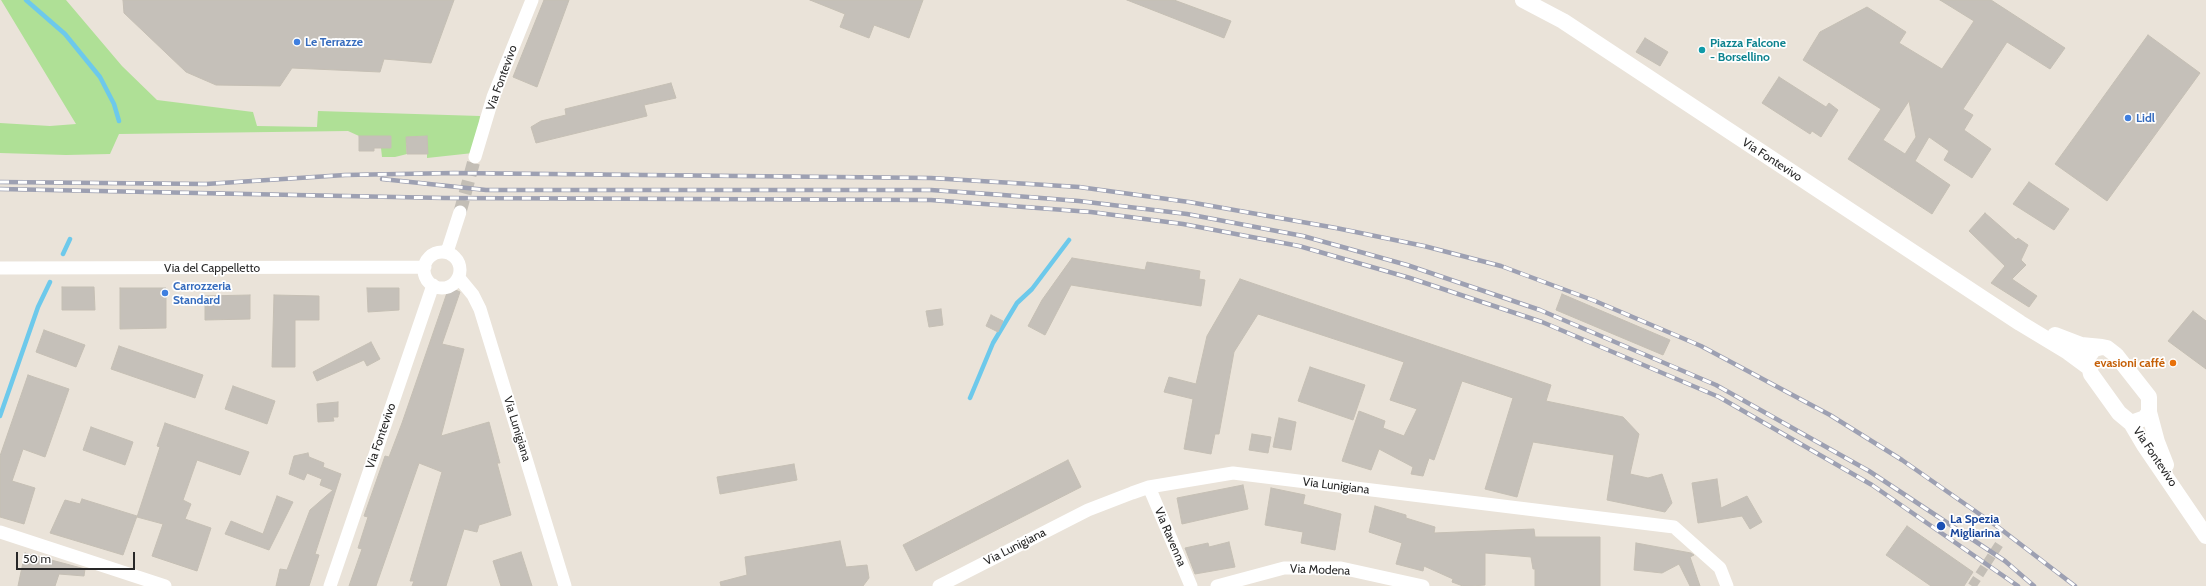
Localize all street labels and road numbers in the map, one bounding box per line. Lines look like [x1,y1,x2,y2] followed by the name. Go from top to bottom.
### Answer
[483,43,521,113] street label: Via Fontevivo
[1739,135,1805,185] street label: Via Fontevivo
[164,261,260,275] street label: Via del Cappelletto
[500,395,534,463] street label: Via Lunigiana
[363,401,399,471] street label: Via Fontevivo
[2130,424,2180,490] street label: Via Fontevivo
[1302,475,1370,497] street label: Via Lunigiana
[1151,505,1189,569] street label: Via Ravenna
[982,525,1048,569] street label: Via Lunigiana
[1290,562,1350,578] street label: Via Modena

